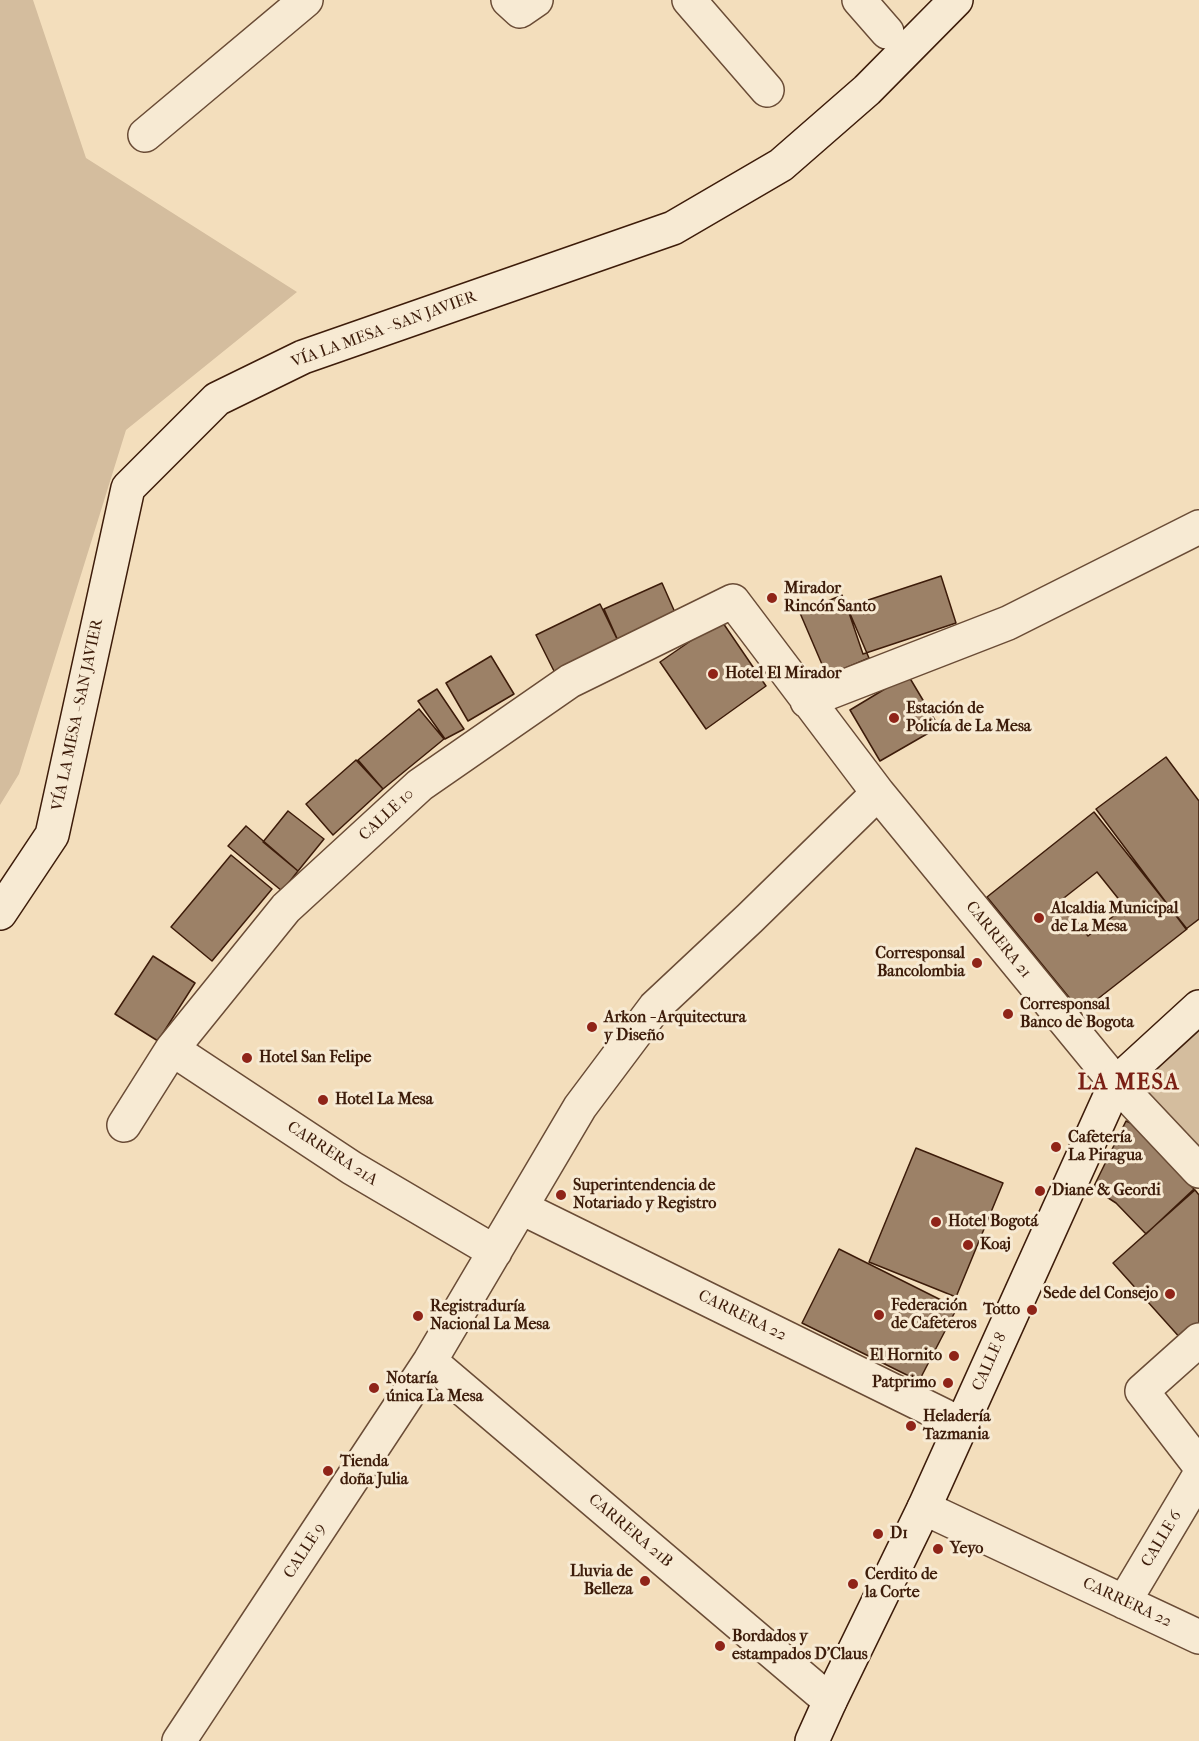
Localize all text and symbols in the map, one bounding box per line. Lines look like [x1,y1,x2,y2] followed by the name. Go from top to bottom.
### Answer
[289,288,479,372] street label: VÍA LA MESA - SAN JAVIER
[784,579,876,617] place label: Mirador Rincón Santo
[765,591,779,605] marker: Mirador Rincón Santo
[48,617,108,813] street label: VÍA LA MESA - SAN JAVIER
[725,664,842,684] place label: Hotel El Mirador
[706,667,720,681] marker: Hotel El Mirador
[906,699,1031,737] place label: Estación de Policía de La Mesa
[887,711,901,725] marker: Estación de Policía de La Mesa
[356,785,418,845] street label: CALLE 10
[961,898,1035,982] street label: CARRERA 21
[1051,899,1178,937] place label: Alcaldia Municipal de La Mesa
[1032,911,1046,925] marker: Alcaldia Municipal de La Mesa
[875,944,965,982] place label: Corresponsal Bancolombia
[970,956,984,970] marker: Corresponsal Bancolombia
[1020,995,1134,1033] place label: Corresponsal Banco de Bogota
[1001,1007,1015,1021] marker: Corresponsal Banco de Bogota
[604,1008,746,1046] place label: Arkon - Arquitectura y Diseño
[585,1020,599,1034] marker: Arkon - Arquitectura y Diseño
[259,1048,371,1068] place label: Hotel San Felipe
[240,1051,254,1065] marker: Hotel San Felipe
[1078,1071,1180,1097] district label: LA MESA
[335,1090,433,1110] place label: Hotel La Mesa
[316,1093,330,1107] marker: Hotel La Mesa
[283,1118,381,1190] street label: CARRERA 21A
[1068,1128,1142,1166] place label: Cafetería La Piragua
[1049,1140,1063,1154] marker: Cafetería La Piragua
[573,1176,716,1214] place label: Superintendencia de Notariado y Registro
[1052,1181,1161,1201] place label: Diane & Geordi
[1033,1184,1047,1198] marker: Diane & Geordi
[554,1188,568,1202] marker: Superintendencia de Notariado y Registro
[948,1212,1038,1232] place label: Hotel Bogotá
[929,1215,943,1229] marker: Hotel Bogotá
[980,1235,1011,1255] place label: Koaj
[961,1238,975,1252] marker: Koaj
[1043,1284,1158,1304] place label: Sede del Consejo
[695,1286,789,1346] street label: CARRERA 22
[1163,1287,1177,1301] marker: Sede del Consejo
[891,1296,977,1334] place label: Federación de Cafeteros
[430,1297,550,1335] place label: Registraduría Nacional La Mesa
[983,1300,1020,1320] place label: Totto
[1025,1303,1039,1317] marker: Totto
[872,1308,886,1322] marker: Federación de Cafeteros
[411,1309,425,1323] marker: Registraduría Nacional La Mesa
[969,1330,1011,1394] street label: CALLE 8
[869,1346,942,1366] place label: El Hornito
[947,1349,961,1363] marker: El Hornito
[386,1369,483,1407] place label: Notaría única La Mesa
[872,1373,936,1393] place label: Patprimo
[941,1376,955,1390] marker: Patprimo
[367,1381,381,1395] marker: Notaría única La Mesa
[923,1407,991,1445] place label: Heladería Tazmania
[904,1419,918,1433] marker: Heladería Tazmania
[340,1452,408,1490] place label: Tienda doña Julia
[321,1464,335,1478] marker: Tienda doña Julia
[584,1490,676,1572] street label: CARRERA 21B
[1138,1507,1186,1571] street label: CALLE 6
[280,1520,330,1582] street label: CALLE 9
[890,1524,908,1544] place label: D1
[871,1527,885,1541] marker: D1
[950,1539,983,1559] place label: Yeyo
[931,1542,945,1556] marker: Yeyo
[570,1562,633,1600] place label: Lluvia de Belleza
[865,1565,938,1603] place label: Cerdito de la Corte
[638,1574,652,1588] marker: Lluvia de Belleza
[1079,1574,1175,1632] street label: CARRERA 22
[846,1577,860,1591] marker: Cerdito de la Corte
[732,1627,868,1665] place label: Bordados y estampados D’Claus
[713,1639,727,1653] marker: Bordados y estampados D’Claus

